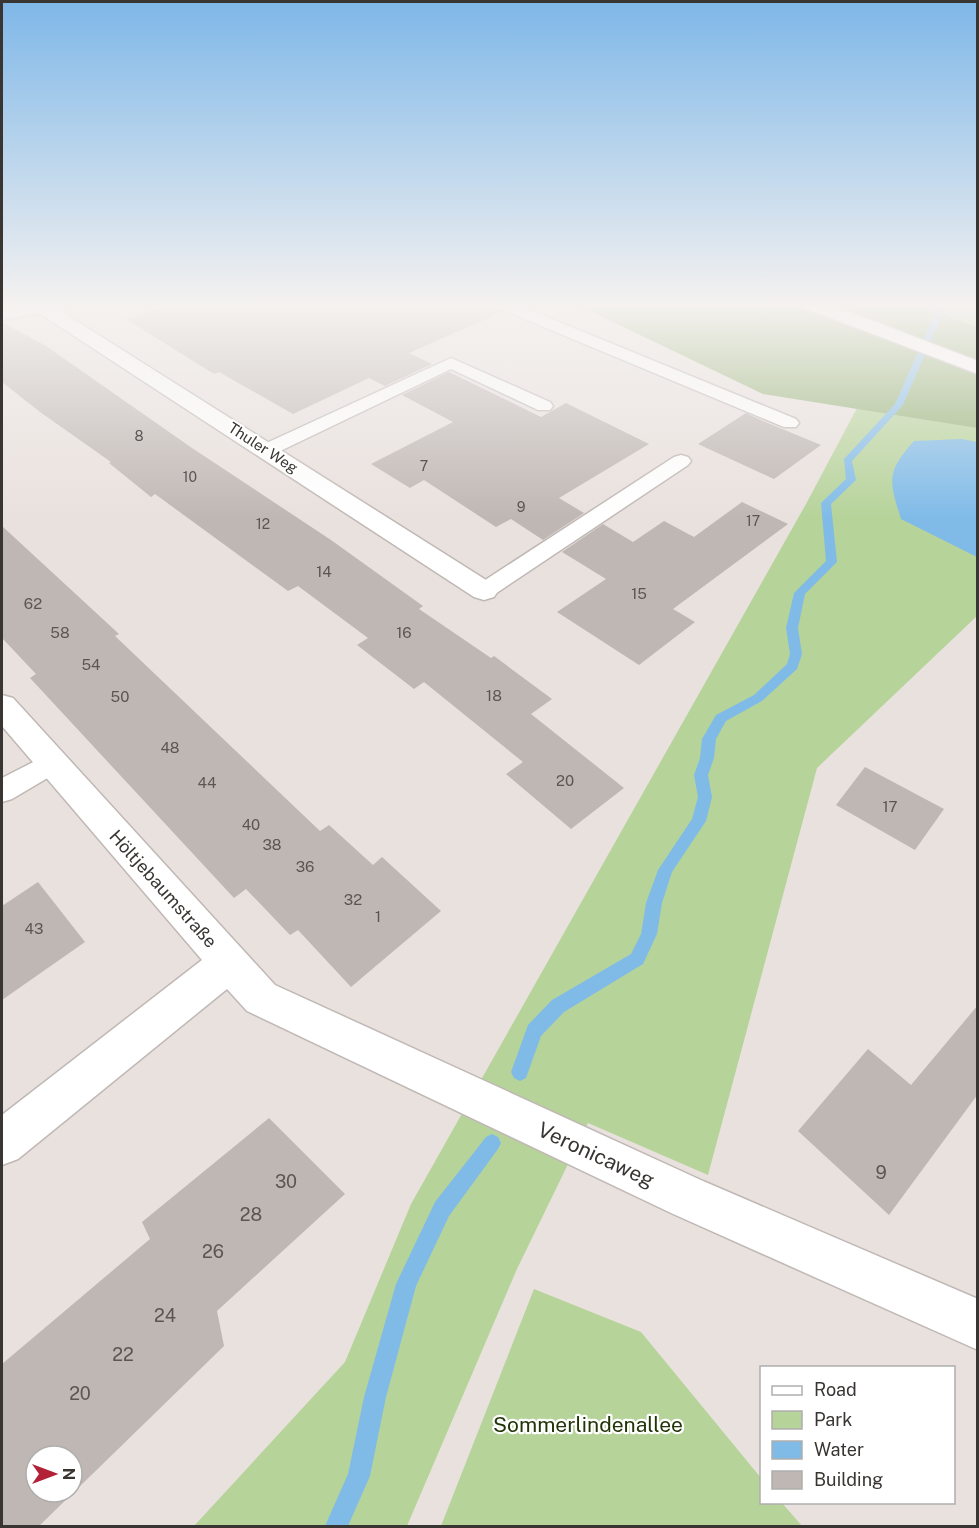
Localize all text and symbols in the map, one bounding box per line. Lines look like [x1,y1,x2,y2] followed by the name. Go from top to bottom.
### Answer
[225,419,301,476] street label: Thuler Weg
[134,428,144,444] house number: 8
[420,458,428,474] house number: 7
[183,469,197,485] house number: 10
[517,499,526,515] house number: 9
[746,513,760,529] house number: 17
[256,516,270,532] house number: 12
[316,563,332,580] house number: 14
[631,585,647,602] house number: 15
[24,595,42,612] house number: 62
[50,624,70,641] house number: 58
[396,624,412,641] house number: 16
[81,656,101,673] house number: 54
[486,687,502,704] house number: 18
[111,688,129,705] house number: 50
[160,739,180,756] house number: 48
[556,772,574,789] house number: 20
[198,774,216,791] house number: 44
[882,798,898,815] house number: 17
[242,816,260,833] house number: 40
[105,826,222,952] street label: Höltjebaumstraße
[262,836,282,853] house number: 38
[296,858,314,875] house number: 36
[344,891,362,908] house number: 32
[375,908,381,925] house number: 1
[25,920,43,937] house number: 43
[534,1117,659,1192] street label: Veronicaweg
[875,1162,887,1183] house number: 9
[275,1171,297,1192] house number: 30
[240,1204,262,1225] house number: 28
[202,1241,224,1262] house number: 26
[154,1305,176,1326] house number: 24
[112,1344,134,1365] house number: 22
[760,1366,955,1504] legend
[814,1379,857,1400] text: Road
[69,1383,91,1404] house number: 20
[814,1409,852,1430] text: Park
[493,1412,683,1437] park label: Sommerlindenallee
[814,1439,864,1460] text: Water
[24,1444,84,1504] north arrow
[59,1468,78,1480] text: N
[814,1469,883,1490] text: Building

